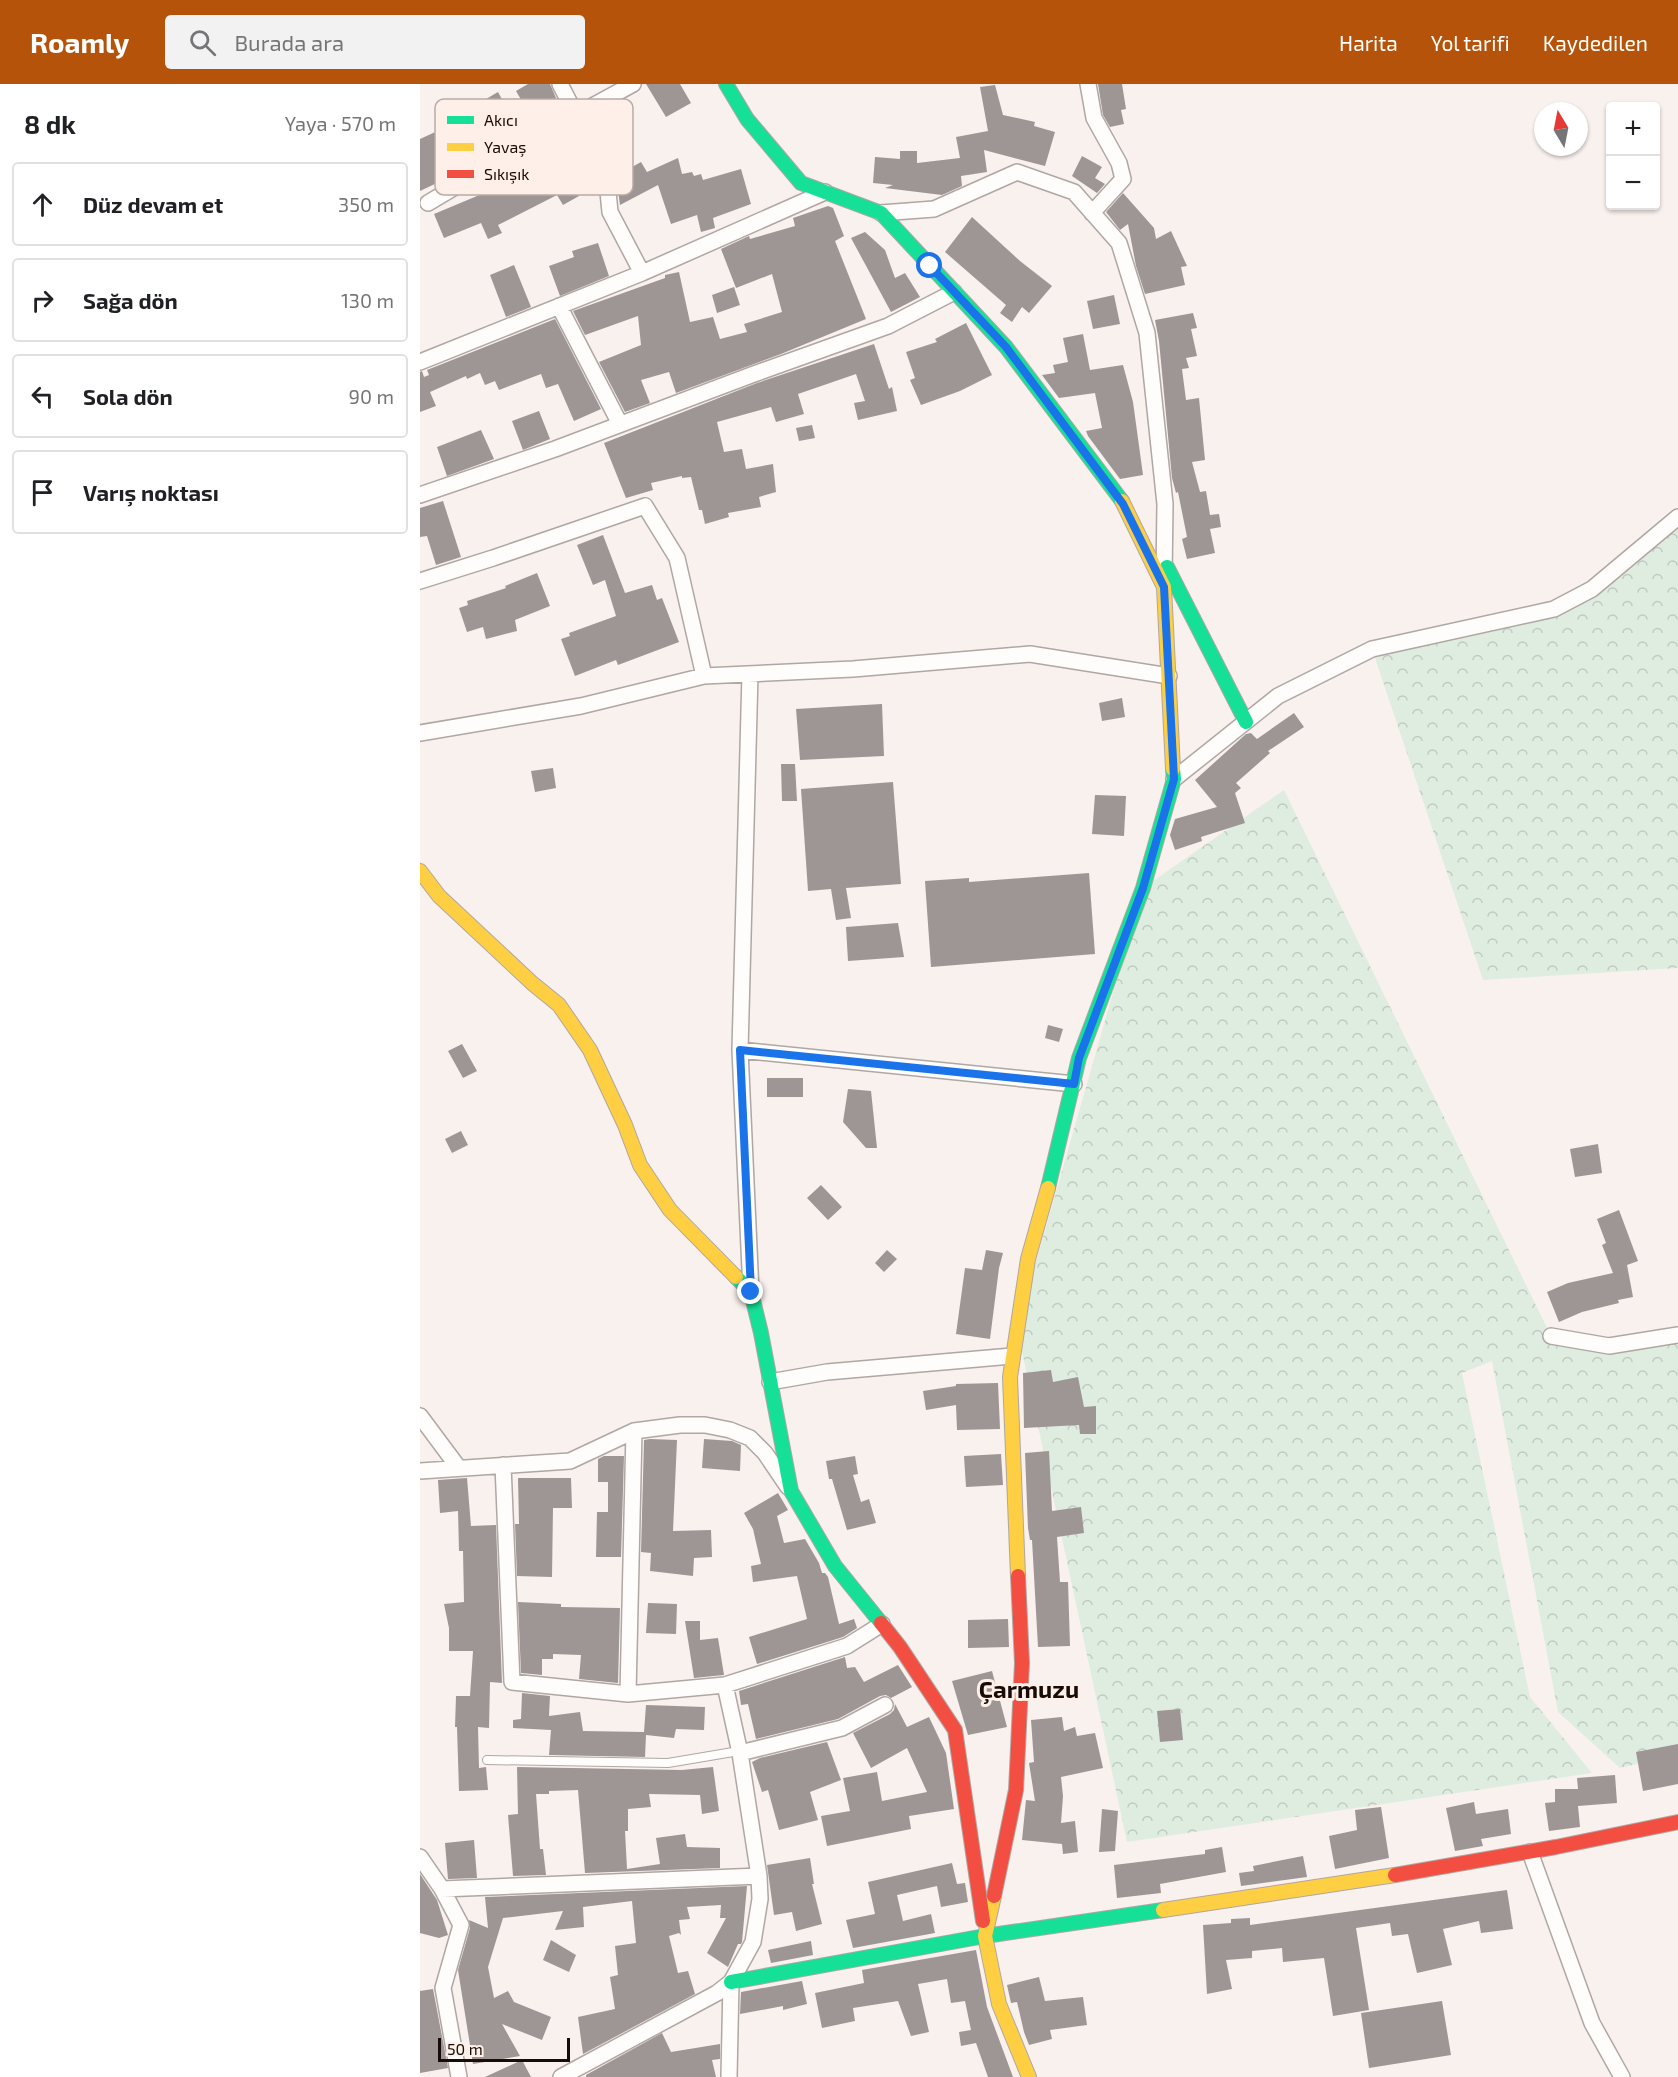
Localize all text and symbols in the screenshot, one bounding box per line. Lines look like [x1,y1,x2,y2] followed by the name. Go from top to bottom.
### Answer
[165,15,585,69] search box
[30,25,129,59] text: Roamly
[186,26,219,59] icon: search
[234,29,344,55] text: Burada ara
[1339,30,1398,55] text: Harita
[1431,30,1510,55] text: Yol tarifi
[1543,30,1648,55] text: Kaydedilen
[435,99,633,195] legend
[1534,102,1588,156] north arrow
[1606,102,1660,210] map controls
[1606,102,1660,156] button: +
[24,108,76,139] text: 8 dk
[484,110,518,129] text: Akıcı
[285,111,396,135] text: Yaya · 570 m
[484,137,526,157] text: Yavaş
[1606,156,1660,210] button: −
[484,164,529,184] text: Sıkışık
[26,188,59,221] icon: ahead
[83,191,223,217] text: Düz devam et
[338,192,394,216] text: 350 m
[916,252,942,278] route start
[26,284,59,317] icon: right
[83,287,178,313] text: Sağa dön
[341,288,394,312] text: 130 m
[26,380,59,413] icon: left
[83,383,173,409] text: Sola dön
[349,384,394,408] text: 90 m
[26,476,59,509] icon: arrive
[83,479,219,505] text: Varış noktası
[737,1278,763,1304] route end
[979,1674,1079,1705] district label: Çarmuzu
[438,2035,570,2062] scale bar
[447,2039,483,2058] text: 50 m

